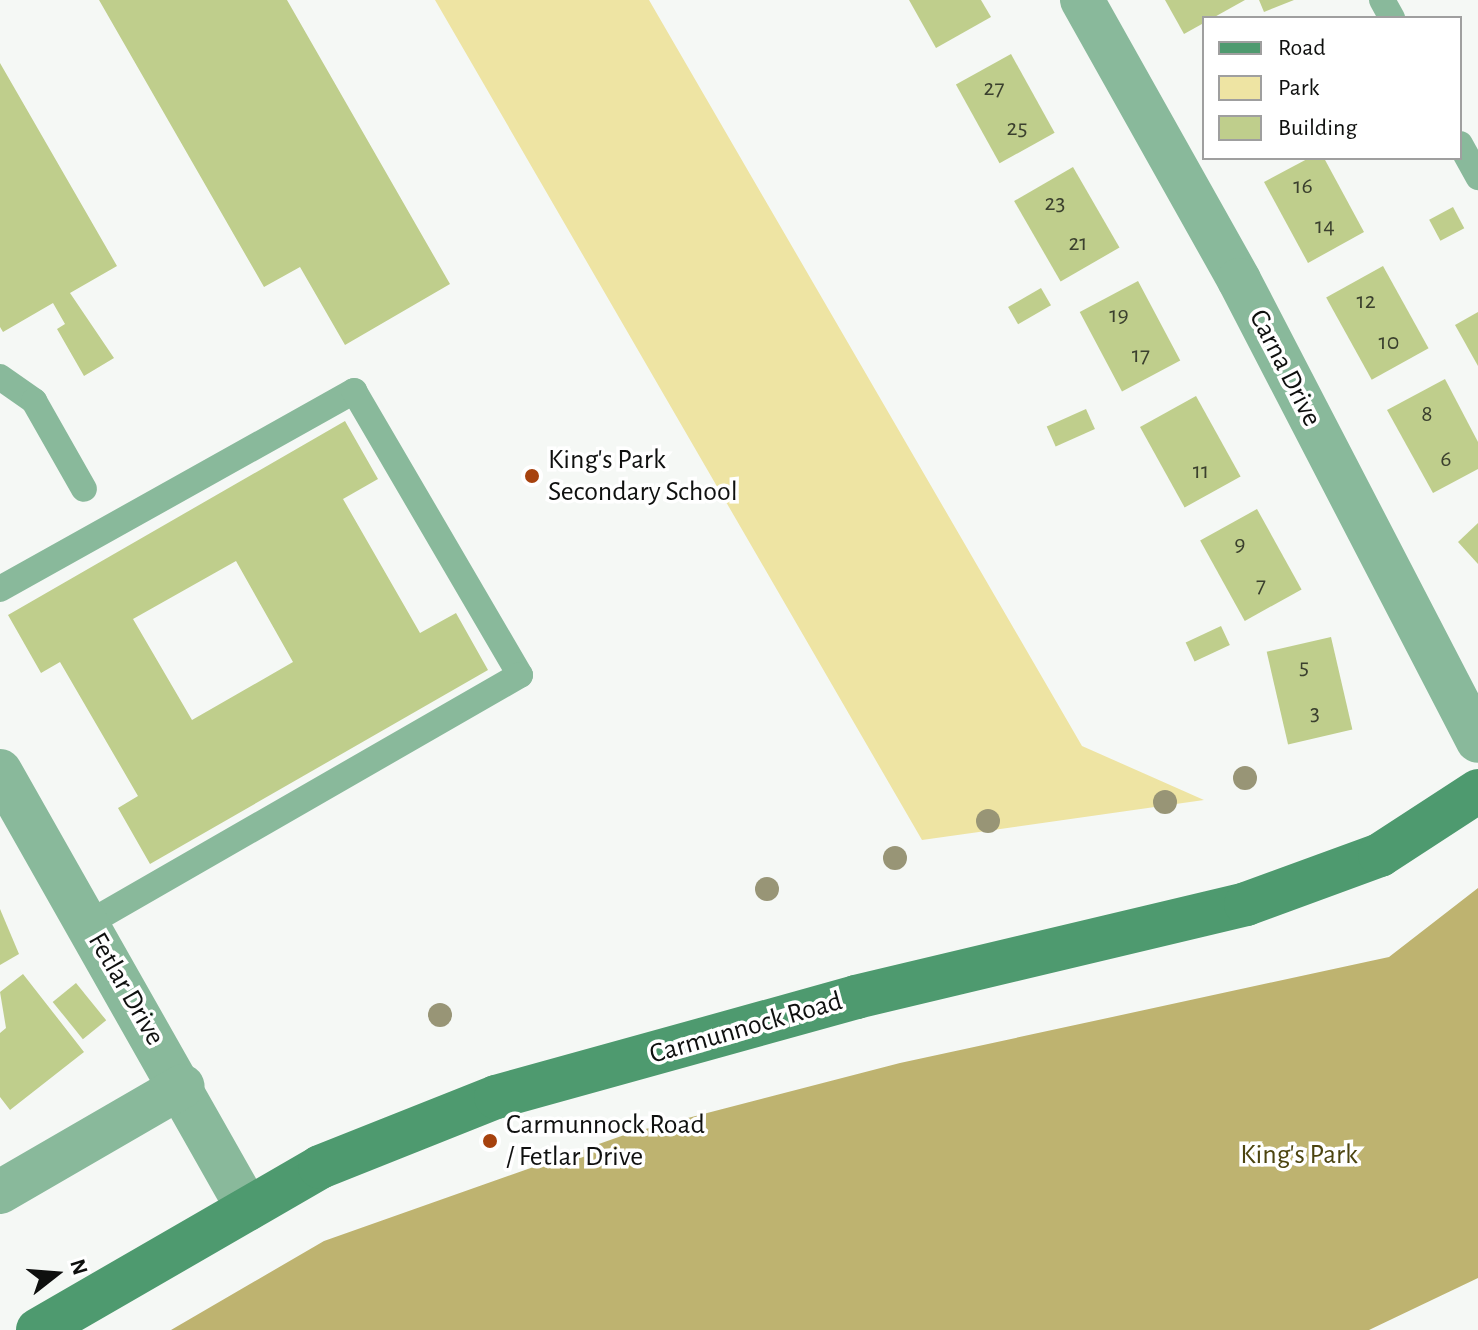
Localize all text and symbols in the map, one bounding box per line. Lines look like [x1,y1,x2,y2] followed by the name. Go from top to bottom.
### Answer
[1202,16,1462,160] legend
[1278,36,1326,60] text: Road
[984,75,1004,103] house number: 27
[1278,76,1319,100] text: Park
[1007,115,1027,143] house number: 25
[1278,116,1357,140] text: Building
[1293,173,1313,201] house number: 16
[1045,190,1065,218] house number: 23
[1315,213,1335,241] house number: 14
[1068,230,1088,258] house number: 21
[1356,288,1376,316] house number: 12
[1109,302,1129,330] house number: 19
[1241,304,1329,432] street label: Carna Drive
[1379,329,1399,357] house number: 10
[1132,342,1150,370] house number: 17
[1421,401,1433,429] house number: 8
[548,443,738,509] place label: King's Park Secondary School
[1440,446,1452,474] house number: 6
[1193,458,1209,486] house number: 11
[523,467,541,485] marker: King's Park Secondary School
[1234,531,1246,559] house number: 9
[1256,572,1266,600] house number: 7
[1299,654,1309,682] house number: 5
[1310,700,1320,728] house number: 3
[80,927,172,1051] street label: Fetlar Drive
[646,984,846,1072] street label: Carmunnock Road
[506,1108,705,1174] place label: Carmunnock Road / Fetlar Drive
[481,1132,499,1150] marker: Carmunnock Road / Fetlar Drive
[1240,1138,1358,1172] park label: King's Park
[16,1234,96,1314] north arrow
[66,1256,92,1278] text: N

